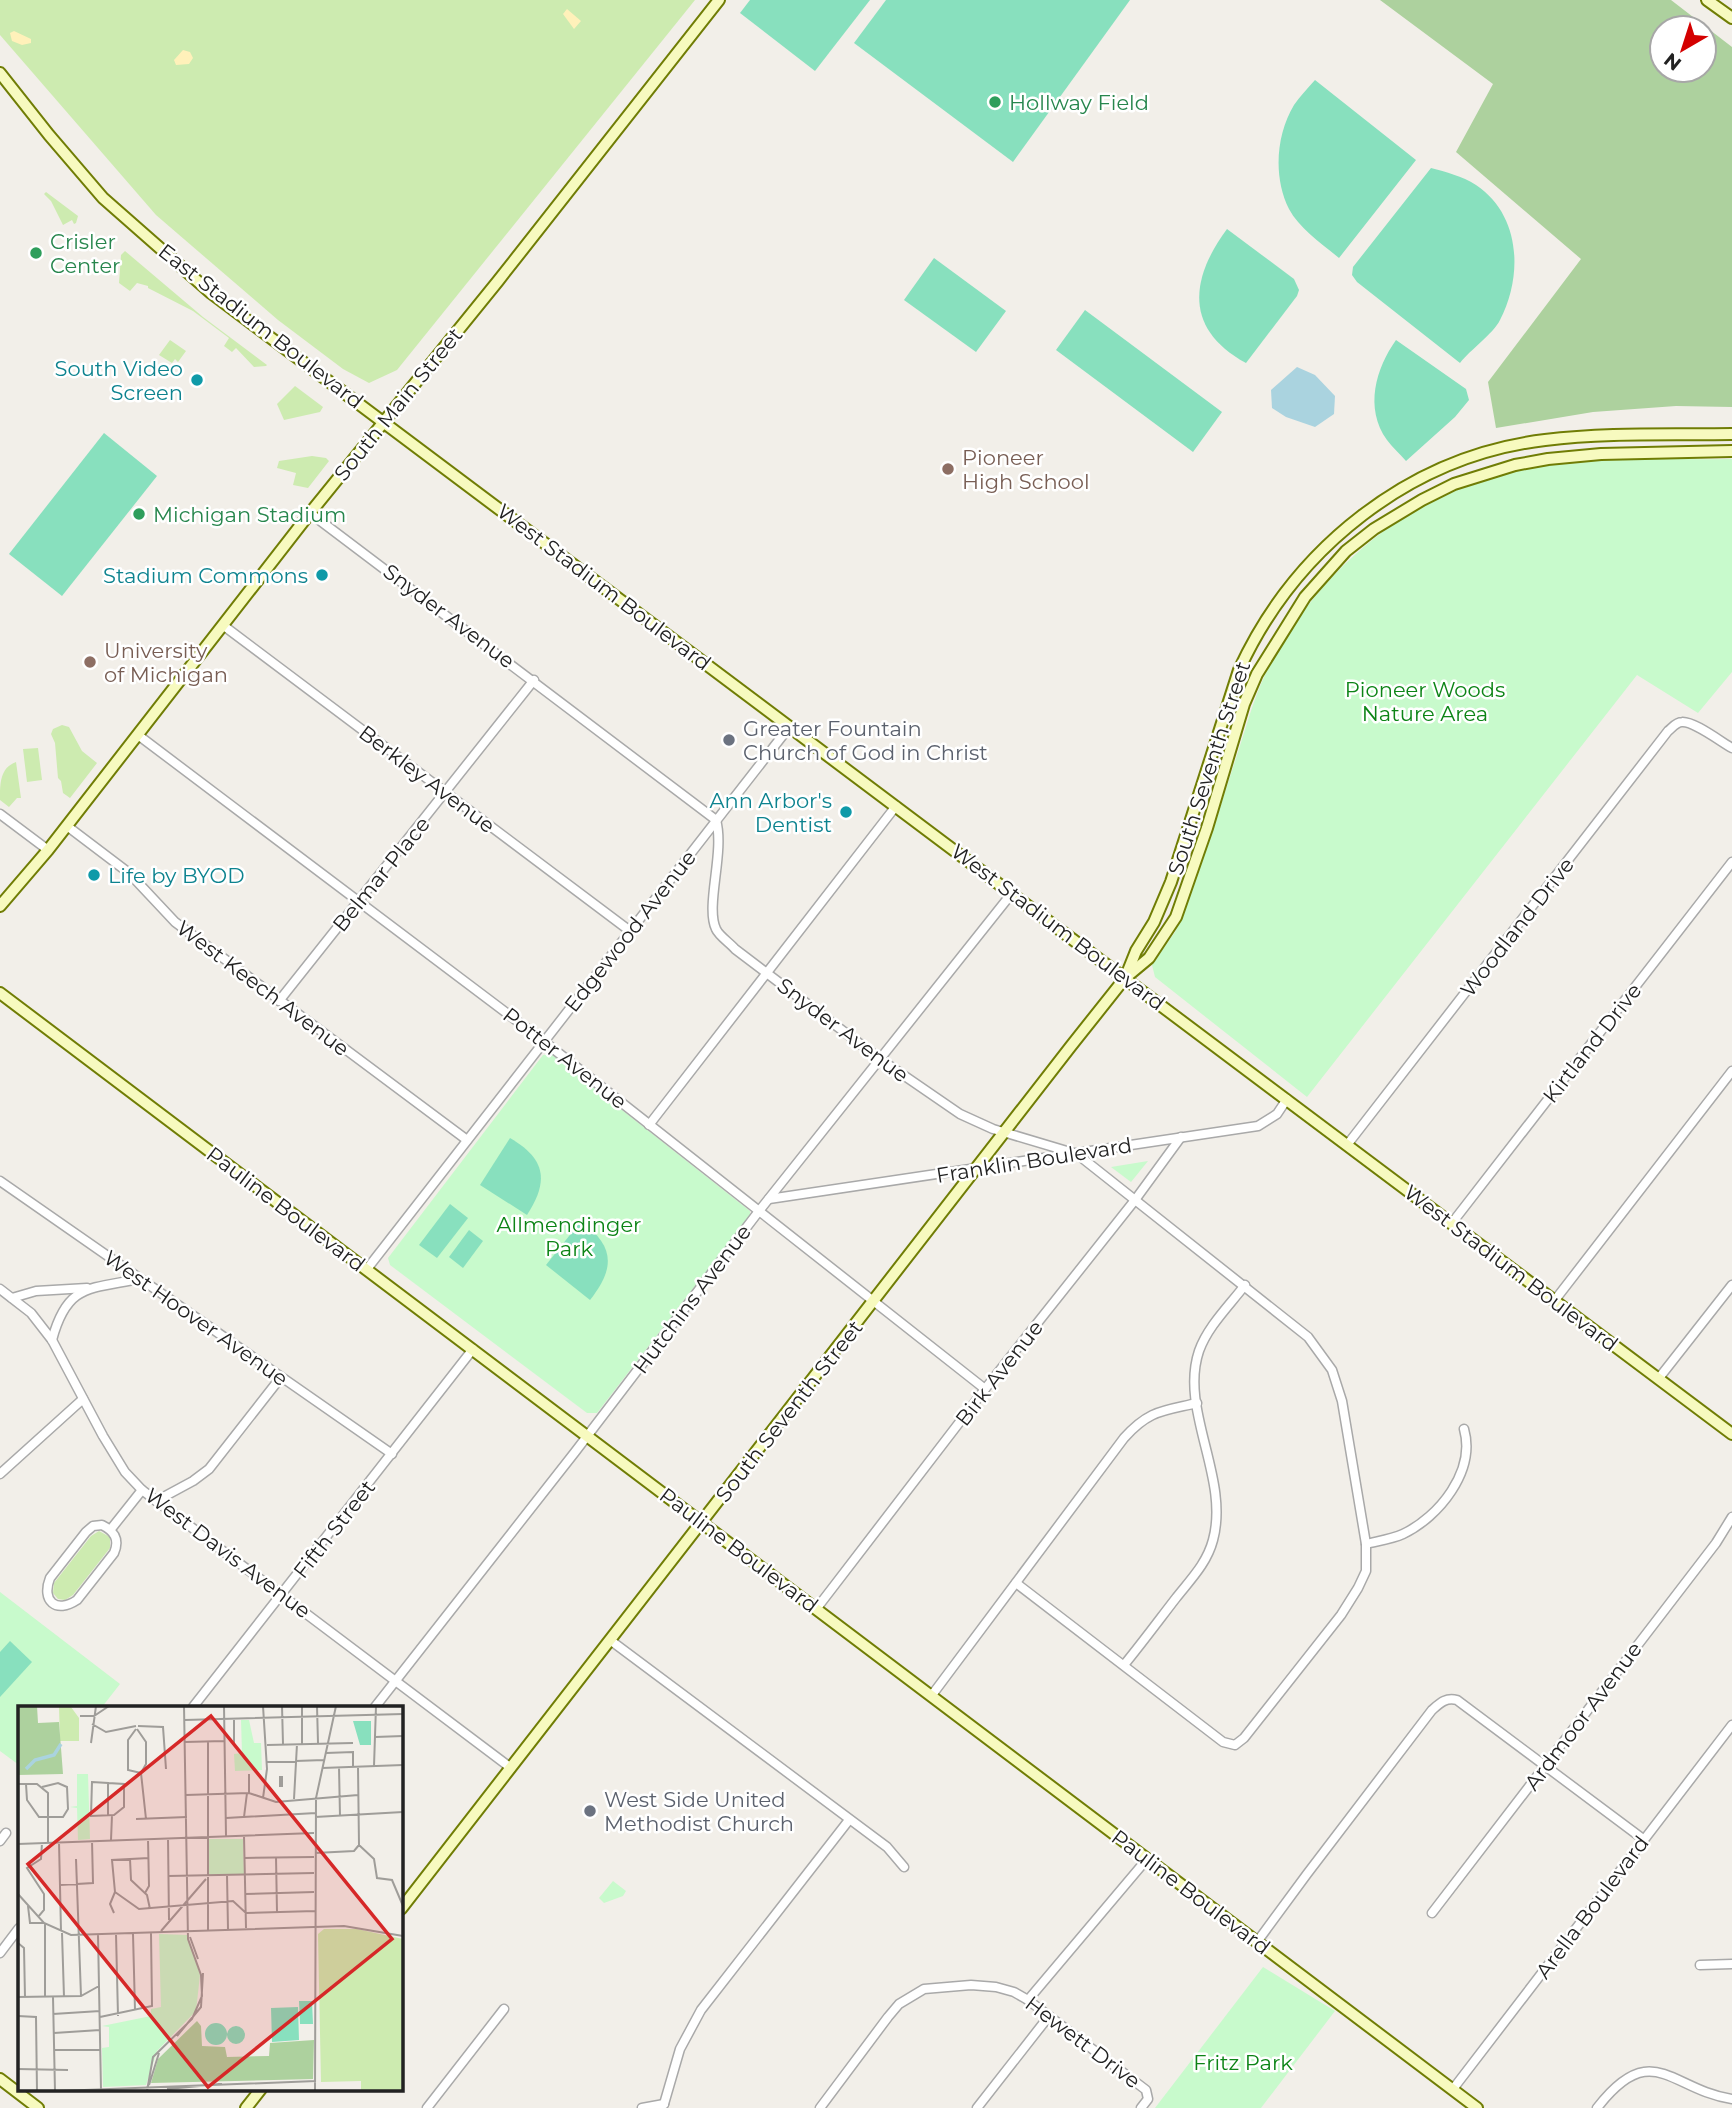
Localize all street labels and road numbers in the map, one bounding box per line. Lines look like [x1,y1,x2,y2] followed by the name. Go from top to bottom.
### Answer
[154,238,368,414] street label: East Stadium Boulevard
[329,322,467,486] street label: South Main Street
[492,498,716,676] street label: West Stadium Boulevard
[378,559,520,673] street label: Snyder Avenue
[1163,658,1255,878] street label: South Seventh Street
[354,720,500,838] street label: Berkley Avenue
[327,812,435,936] street label: Belmar Place
[946,838,1170,1016] street label: West Stadium Boulevard
[559,845,701,1017] street label: Edgewood Avenue
[1455,852,1579,1002] street label: Woodland Drive
[172,915,354,1061] street label: West Keech Avenue
[772,973,914,1087] street label: Snyder Avenue
[1538,978,1646,1108] street label: Kirtland Drive
[498,1002,632,1114] street label: Potter Avenue
[934,1132,1134,1188] street label: Franklin Boulevard
[202,1141,370,1277] street label: Pauline Boulevard
[1399,1179,1623,1357] street label: West Stadium Boulevard
[628,1220,756,1378] street label: Hutchins Avenue
[99,1245,293,1391] street label: West Hoover Avenue
[710,1315,868,1507] street label: South Seventh Street
[950,1315,1048,1431] street label: Birk Avenue
[288,1475,380,1583] street label: Fifth Street
[655,1482,823,1618] street label: Pauline Boulevard
[140,1483,316,1623] street label: West Davis Avenue
[1519,1637,1647,1795] street label: Ardmoor Avenue
[1107,1824,1275,1960] street label: Pauline Boulevard
[1530,1831,1654,1983] street label: Arella Boulevard
[1021,1991,1145,2093] street label: Hewett Drive

